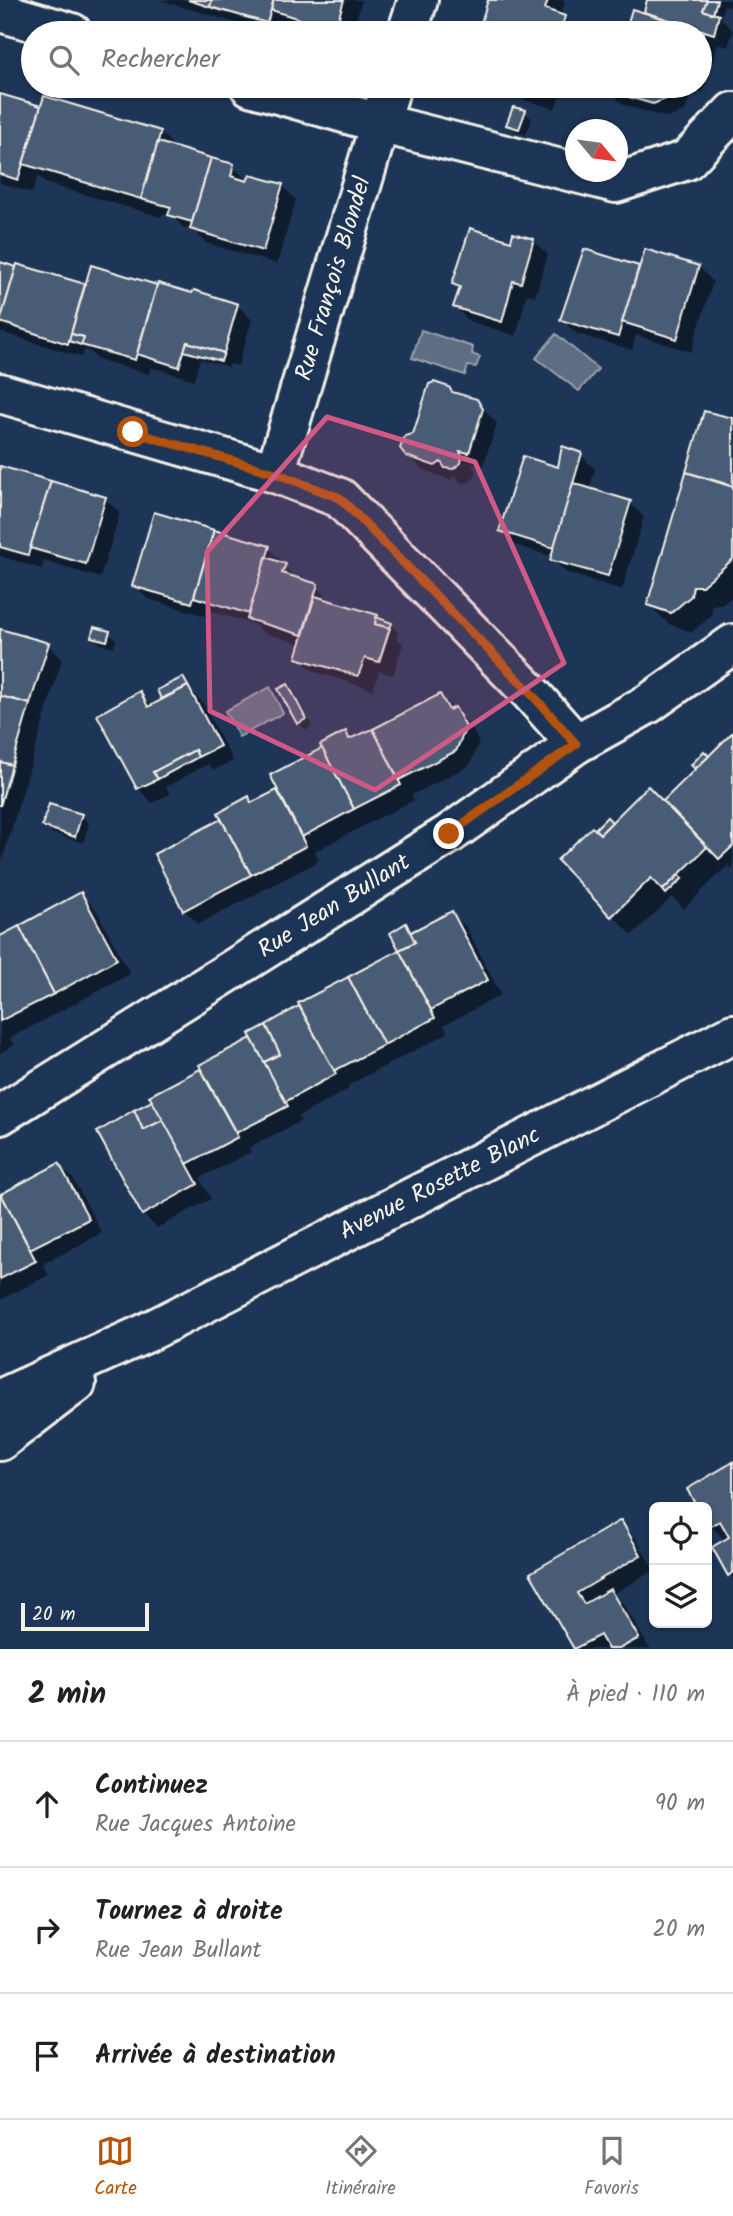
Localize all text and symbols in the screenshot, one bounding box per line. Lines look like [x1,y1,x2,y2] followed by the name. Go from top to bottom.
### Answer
[21,21,712,98] search box
[101,39,220,81] text: Rechercher
[45,41,83,79] icon: search
[565,119,628,182] north arrow
[284,172,382,385] street label: Rue François Blondel
[117,416,148,447] route start
[433,818,464,849] route end
[250,843,419,969] street label: Rue Jean Bullant
[332,1116,547,1251] street label: Avenue Rosette Blanc
[649,1502,712,1628] map controls
[649,1502,712,1565] button: locate
[649,1565,712,1628] button: layers
[21,1600,149,1632] scale bar
[32,1600,75,1630] text: 20 m
[28,1671,106,1719] text: 2 min
[566,1677,705,1713] text: À pied · 110 m
[95,1765,208,1807] text: Continuez
[28,1785,66,1823] icon: ahead
[655,1786,705,1822] text: 90 m
[95,1807,296,1843] text: Rue Jacques Antoine
[95,1891,283,1933] text: Tournez à droite
[28,1911,66,1949] icon: right
[653,1912,705,1948] text: 20 m
[95,1933,261,1969] text: Rue Jean Bullant
[95,2035,336,2077] text: Arrivée à destination
[28,2037,66,2075] icon: arrive
[94,2132,137,2204] tab: Carte
[325,2132,396,2204] tab: Itinéraire
[584,2132,639,2204] tab: Favoris

